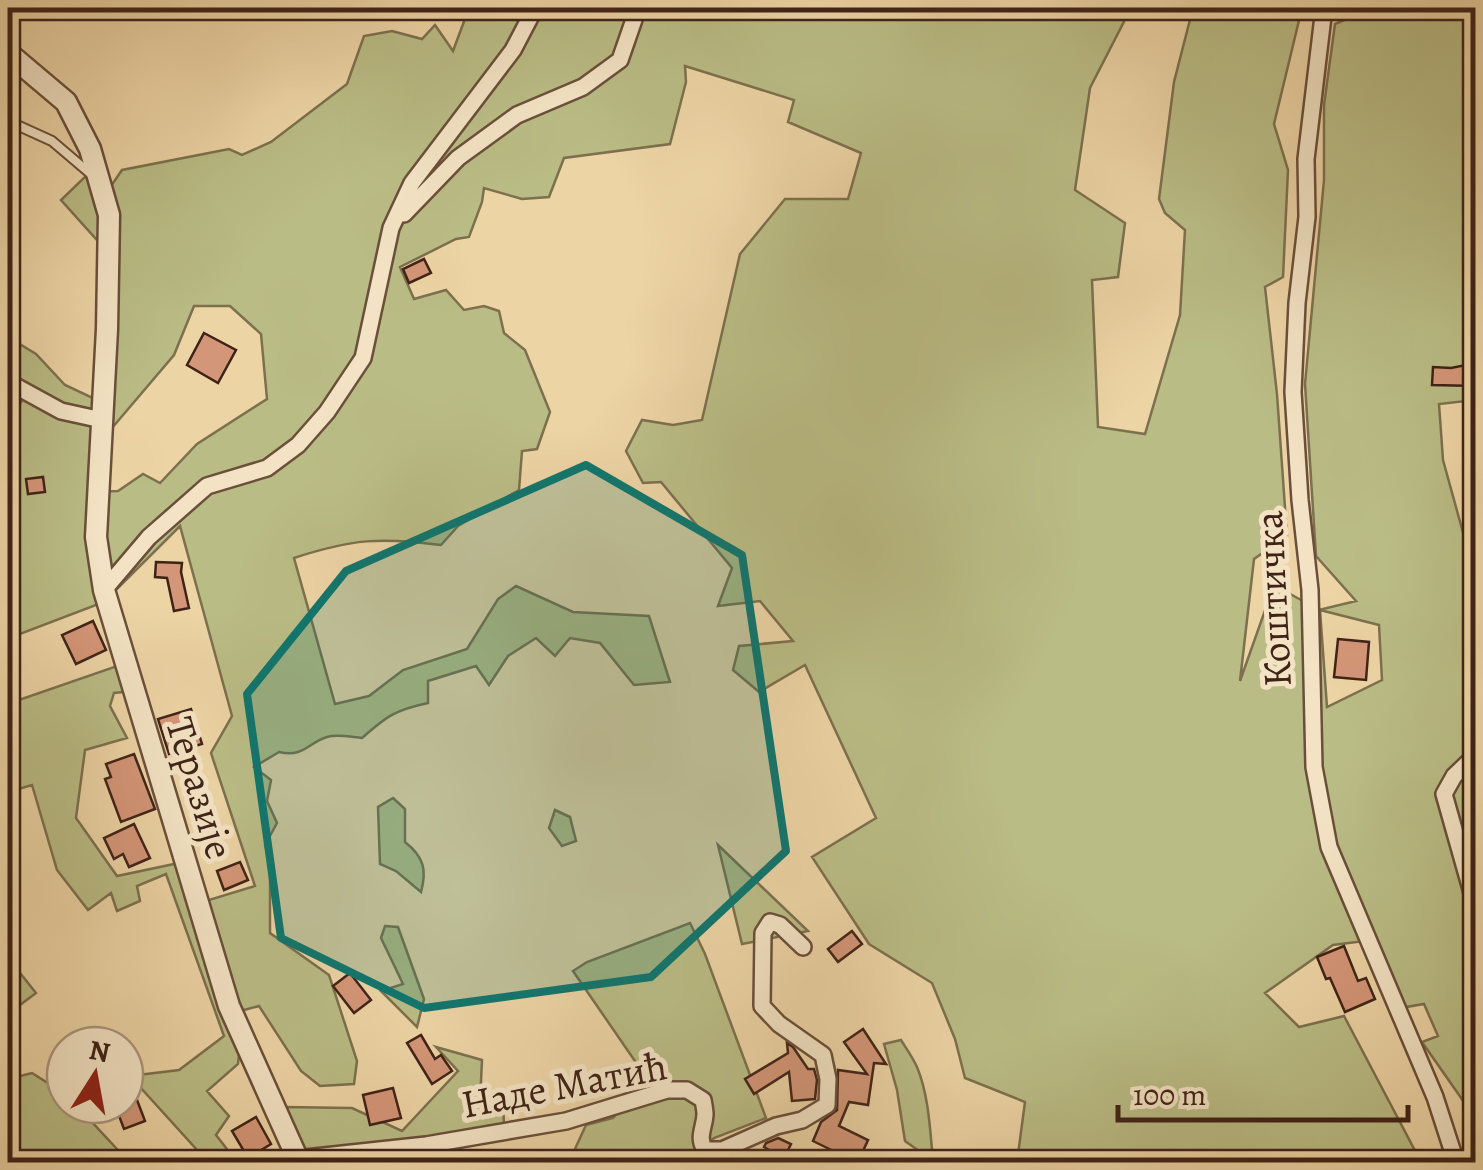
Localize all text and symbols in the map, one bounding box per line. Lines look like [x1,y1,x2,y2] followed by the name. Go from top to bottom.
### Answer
[1241,509,1305,688] street label: Коштичка
[152,710,248,866] street label: Теразије
[45,1025,145,1125] north arrow
[86,1031,113,1072] text: N
[457,1038,671,1132] street label: Наде Матић
[1118,1060,1408,1122] scale bar
[1133,1075,1206,1115] text: 100 m

